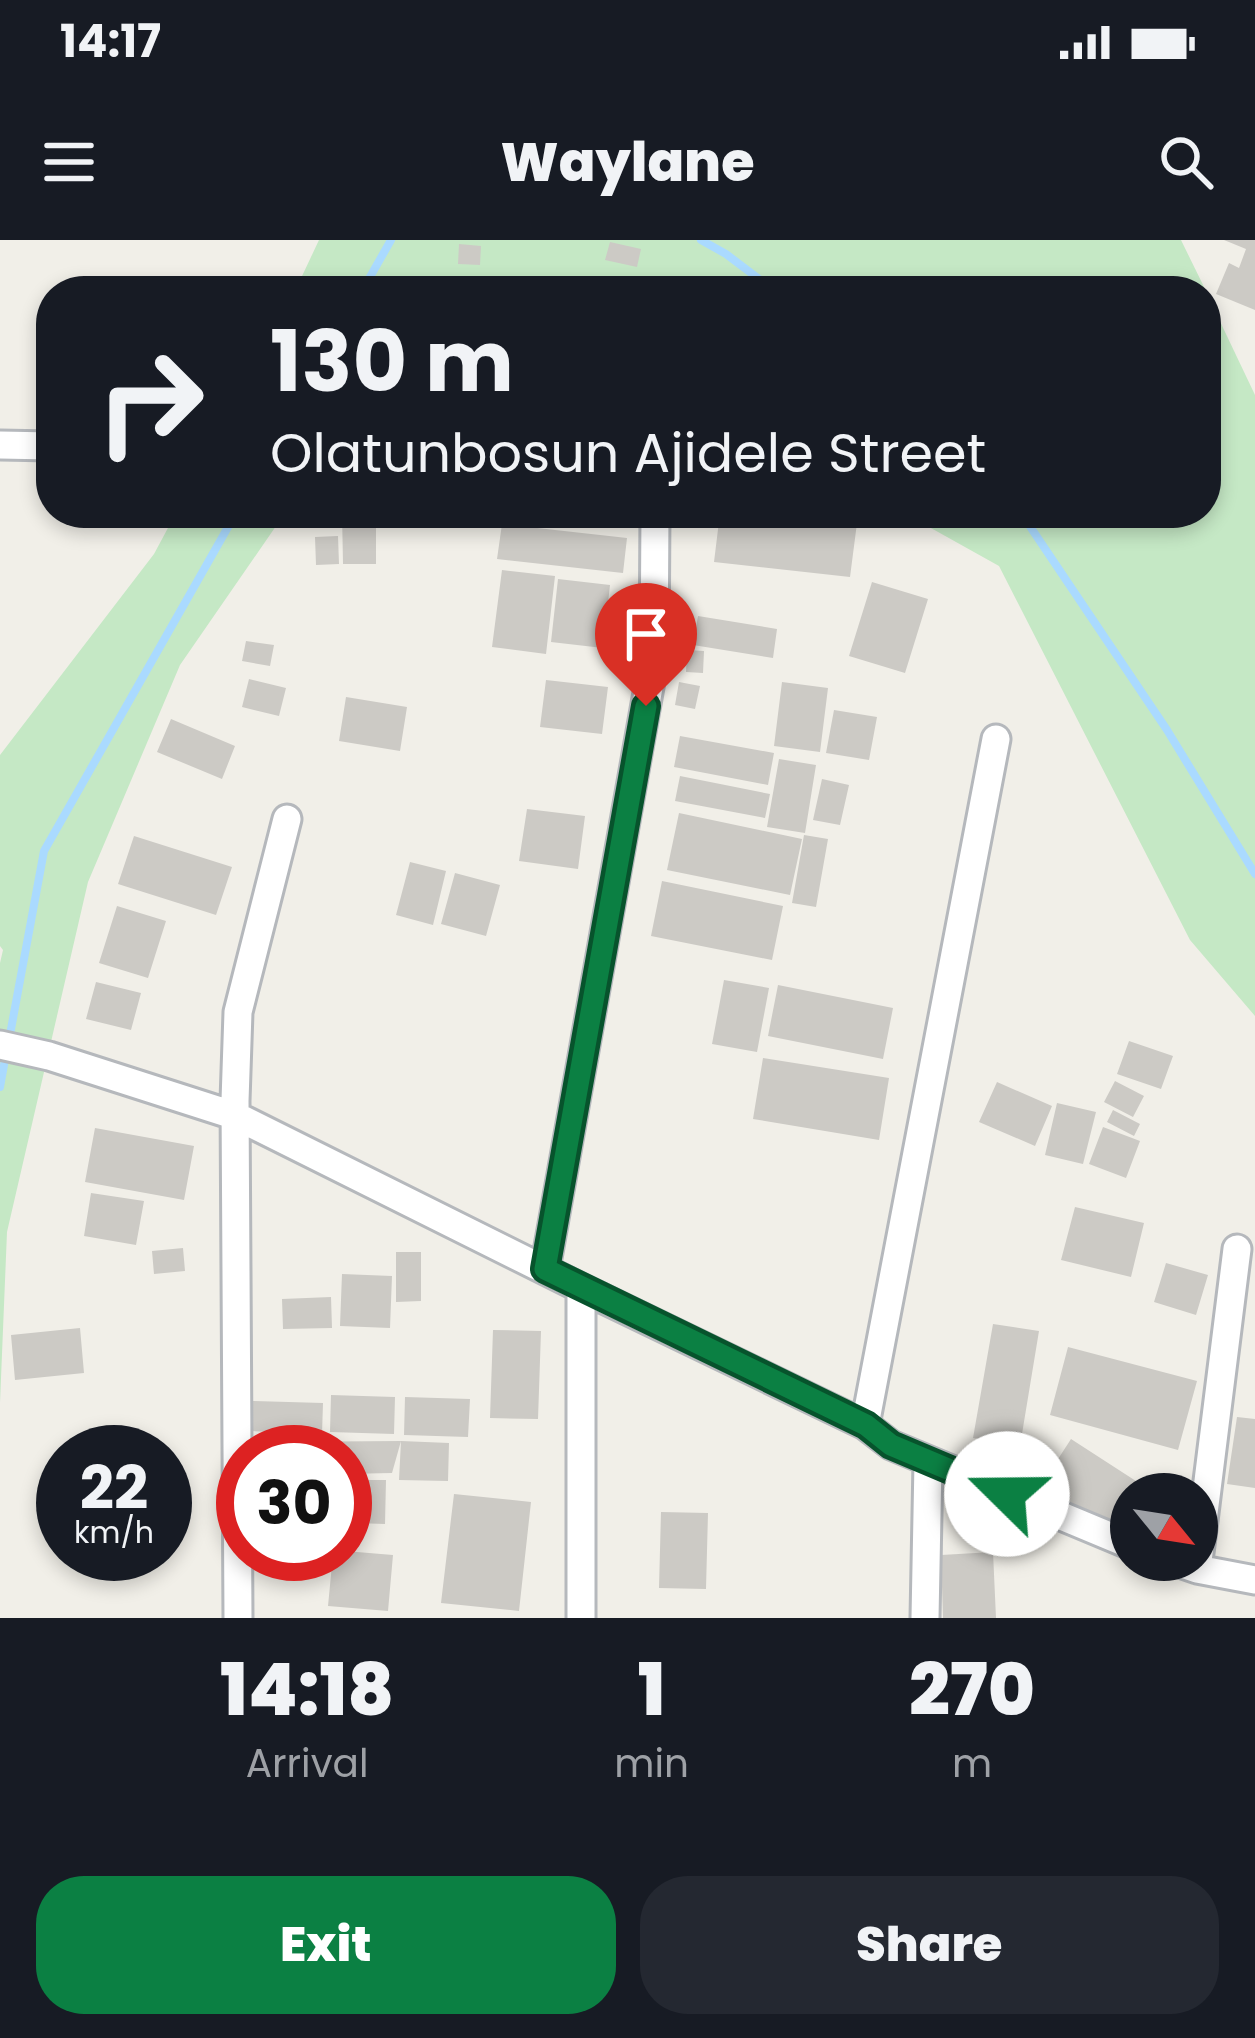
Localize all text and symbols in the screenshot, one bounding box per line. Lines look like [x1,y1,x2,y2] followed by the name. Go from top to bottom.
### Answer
[60,10,161,73] text: 14:17
[501,124,754,200] text: Waylane
[36,129,102,195] icon: menu
[1153,129,1219,195] icon: search
[270,303,514,420] text: 130 m
[72,324,228,480] icon: right
[270,415,986,491] text: Olatunbosun Ajidele Street
[595,583,697,706] pin
[613,601,679,667] icon: arrive
[216,1425,372,1581] speed limit sign: 30
[944,1431,1070,1557] position arrow
[80,1446,148,1530] text: 22
[1110,1473,1218,1581] north arrow
[1110,1473,1218,1581] map controls
[74,1511,154,1554] text: km/h
[220,1639,394,1740] text: 14:18
[638,1639,666,1740] text: 1
[909,1639,1035,1740] text: 270
[246,1736,369,1791] text: Arrival
[614,1736,689,1791] text: min
[952,1736,992,1791] text: m
[36,1876,616,2014] button: Exit
[640,1876,1219,2014] button: Share

